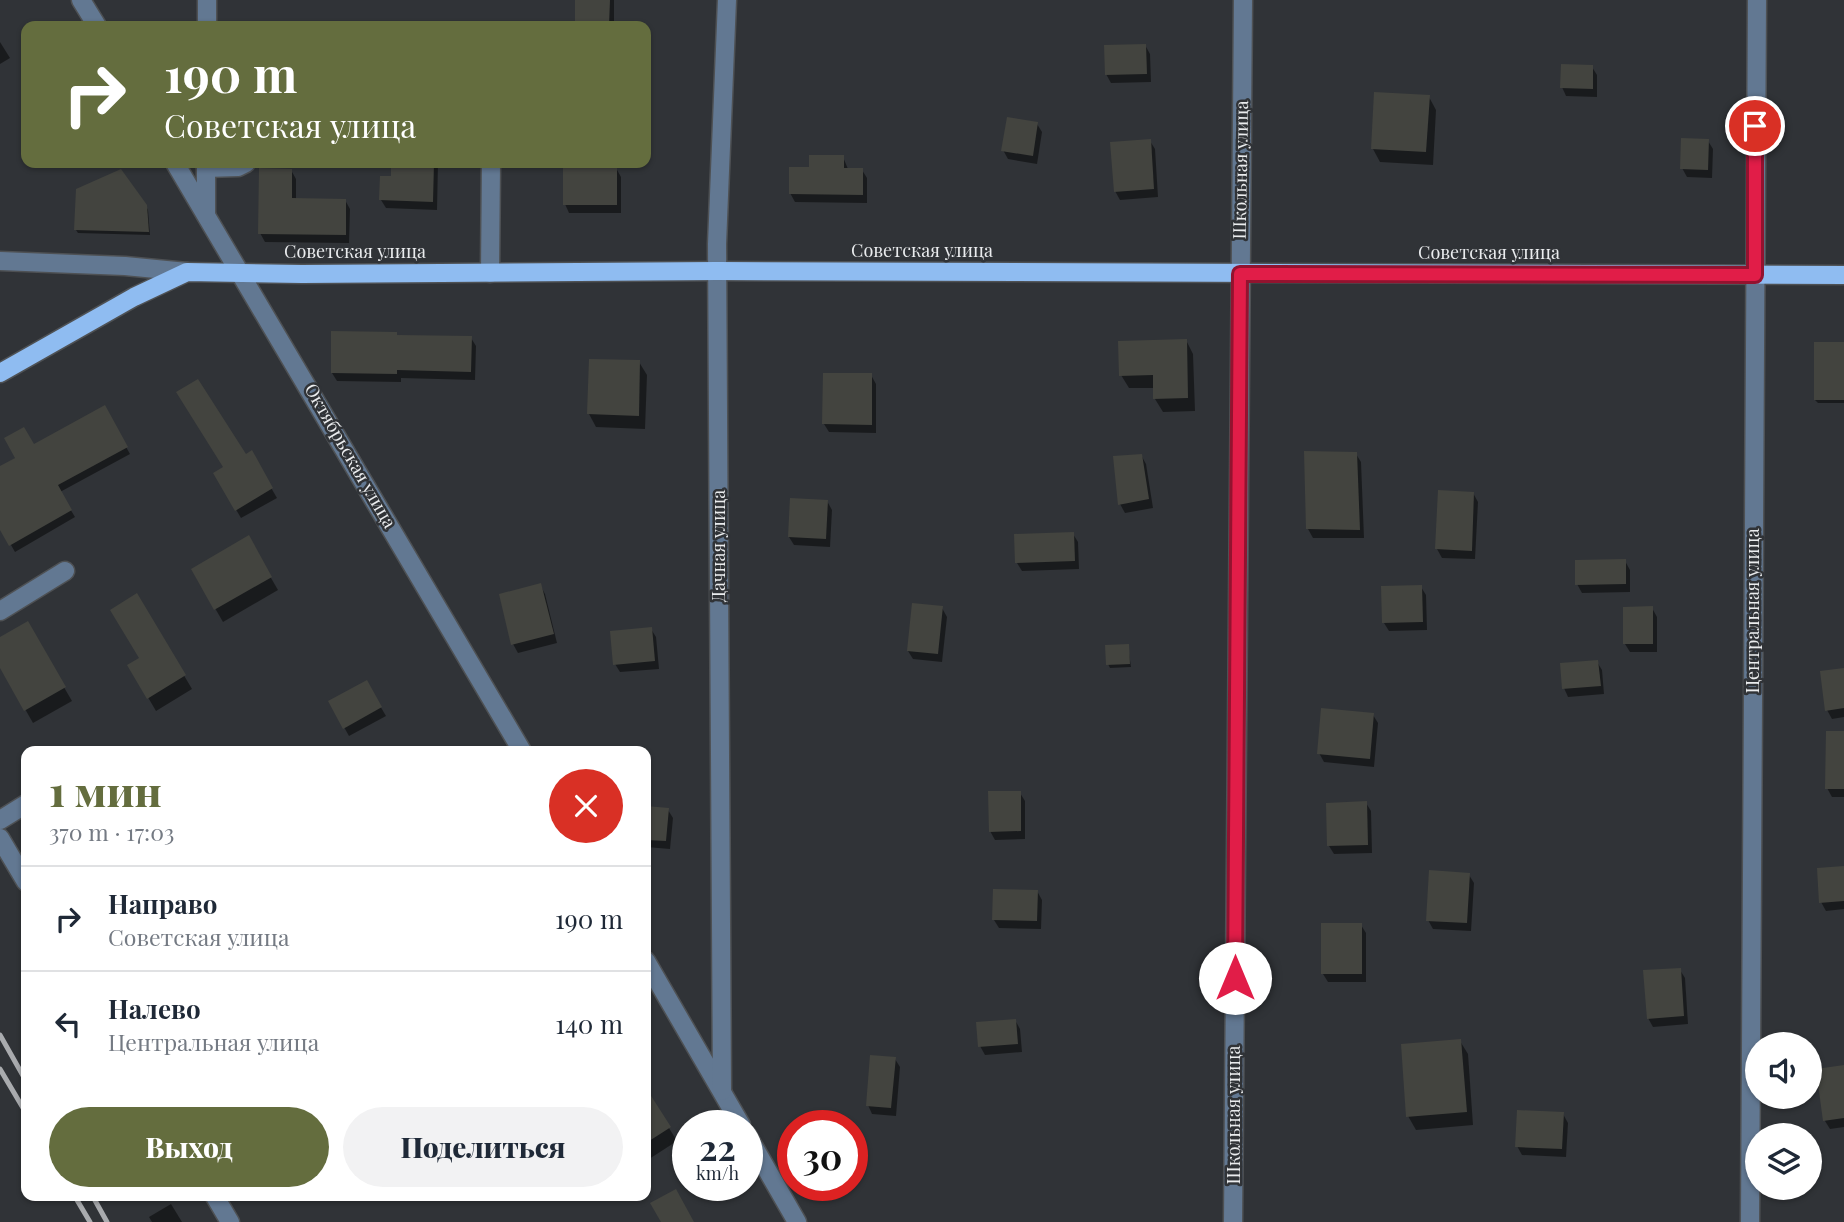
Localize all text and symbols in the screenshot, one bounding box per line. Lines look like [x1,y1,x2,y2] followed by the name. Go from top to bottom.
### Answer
[164,40,297,105] text: 190 m
[49,49,140,140] icon: right
[1725,96,1785,156] pin
[1227,100,1253,240] street label: Школьная улица
[164,103,416,146] text: Советская улица
[1736,107,1774,145] icon: arrive
[851,238,993,262] street label: Советская улица
[284,239,426,263] street label: Советская улица
[1418,240,1560,264] street label: Советская улица
[300,379,402,532] street label: Октябрьская улица
[706,490,730,602] street label: Дачная улица
[1740,528,1764,694] street label: Центральная улица
[49,762,162,818] text: 1 мин
[549,769,623,843] button: close
[49,816,174,847] text: 370 m · 17:03
[108,886,217,921] text: Направо
[49,900,87,938] icon: right
[555,901,623,936] text: 190 m
[108,921,289,952] text: Советская улица
[1198,941,1272,1015] position arrow
[108,991,201,1026] text: Налево
[49,1005,87,1043] icon: left
[555,1006,623,1041] text: 140 m
[108,1026,319,1057] text: Центральная улица
[1745,1032,1822,1200] map controls
[1745,1032,1822,1109] button: sound
[1221,1045,1245,1185] street label: Школьная улица
[49,1107,329,1187] button: Выход
[343,1107,623,1187] button: Поделиться
[777,1110,868,1201] speed limit sign: 30
[699,1123,736,1170] text: 22
[1745,1123,1822,1200] button: layers
[696,1161,739,1185] text: km/h

